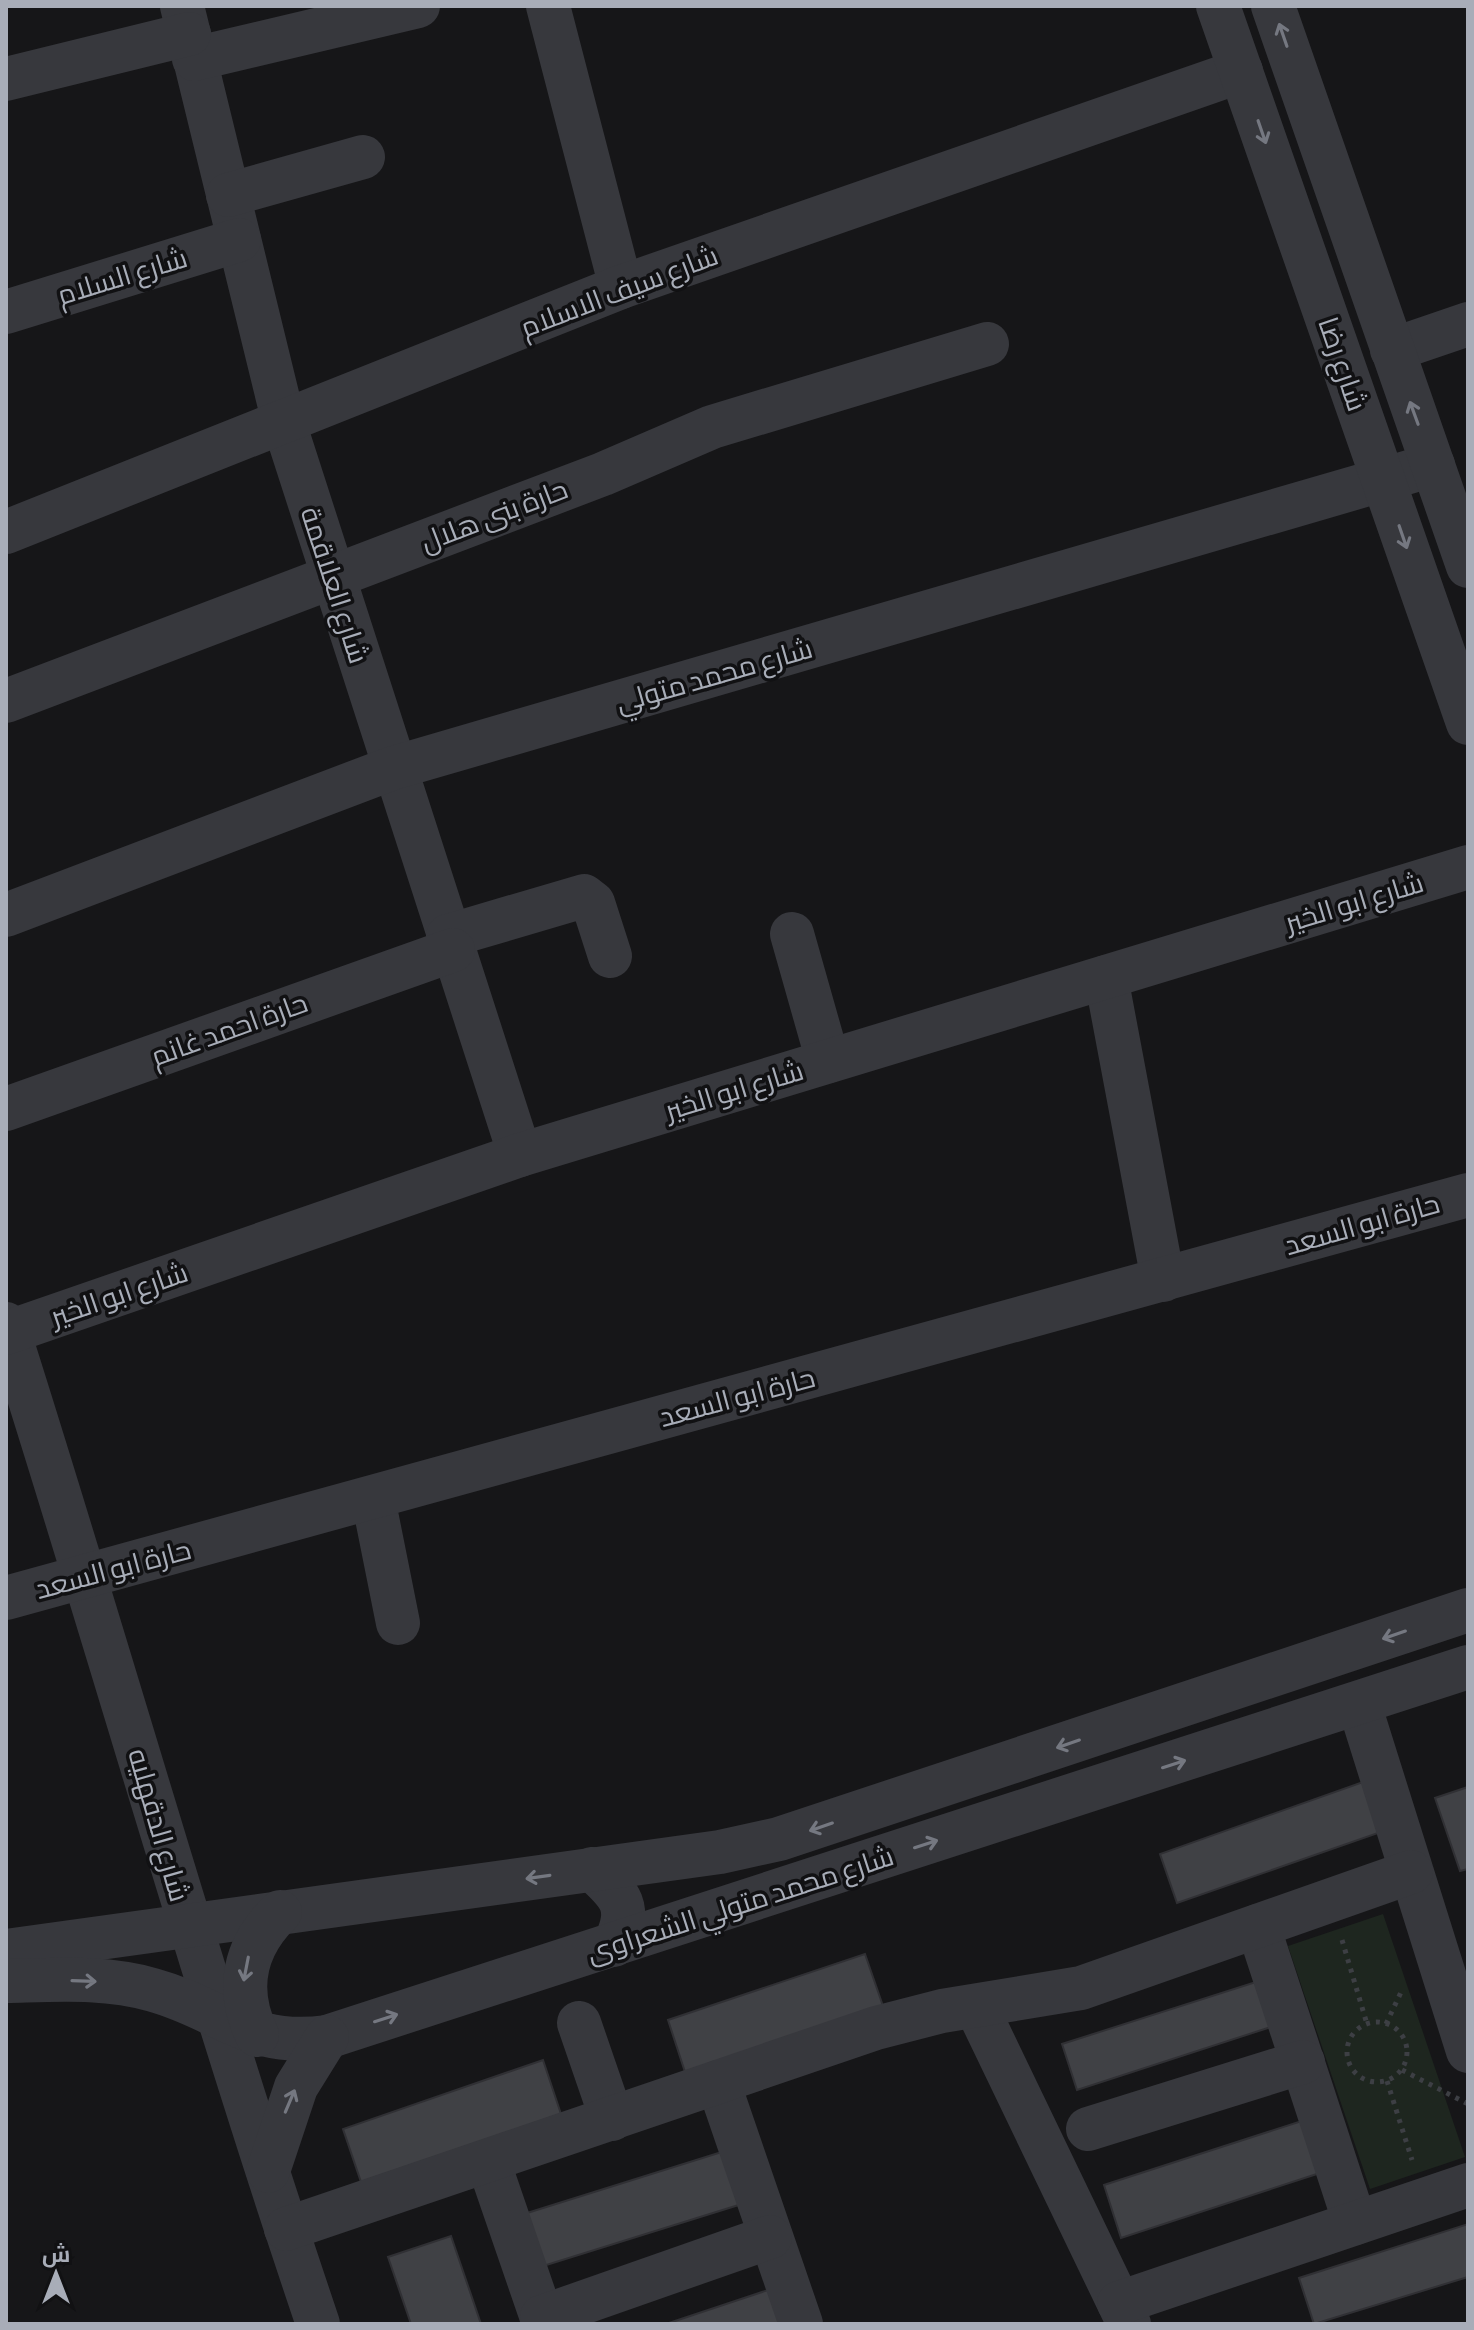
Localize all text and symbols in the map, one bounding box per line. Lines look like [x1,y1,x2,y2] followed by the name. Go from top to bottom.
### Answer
[1275,23,1290,48] one-way arrow
[1256,120,1271,145] one-way arrow
[516,240,724,347] street label: شارع سيف الاسلام
[53,242,192,315] street label: شارع السلام
[1309,313,1373,416] street label: شارع رضا
[1406,401,1420,426] one-way arrow
[416,473,573,560] street label: حارة بنى هلال
[292,503,374,668] street label: شارع العلاقمة
[1397,524,1412,549] one-way arrow
[612,633,818,724] street label: شارع محمد متولي
[1279,867,1428,942] street label: شارع ابو الخير
[147,987,313,1076] street label: حارة احمد غانم
[659,1055,808,1130] street label: شارع ابو الخير
[1281,1188,1444,1263] street label: حارة ابو السعد
[45,1257,193,1336] street label: شارع ابو الخير
[656,1362,819,1435] street label: حارة ابو السعد
[32,1534,195,1607] street label: حارة ابو السعد
[1382,1628,1407,1643] one-way arrow
[1056,1738,1081,1753] one-way arrow
[119,1745,195,1906] street label: شارع الدقهليه
[1160,1756,1186,1771] one-way arrow
[809,1820,835,1835] one-way arrow
[913,1836,939,1851] one-way arrow
[583,1840,899,1974] street label: شارع محمد متولي الشعراوى
[526,1870,551,1885] one-way arrow
[238,1956,253,1982] one-way arrow
[70,1973,97,1988] one-way arrow
[372,2010,398,2025] one-way arrow
[283,2089,298,2113] one-way arrow
[16,2234,96,2314] north arrow
[42,2242,70,2269] text: ش

